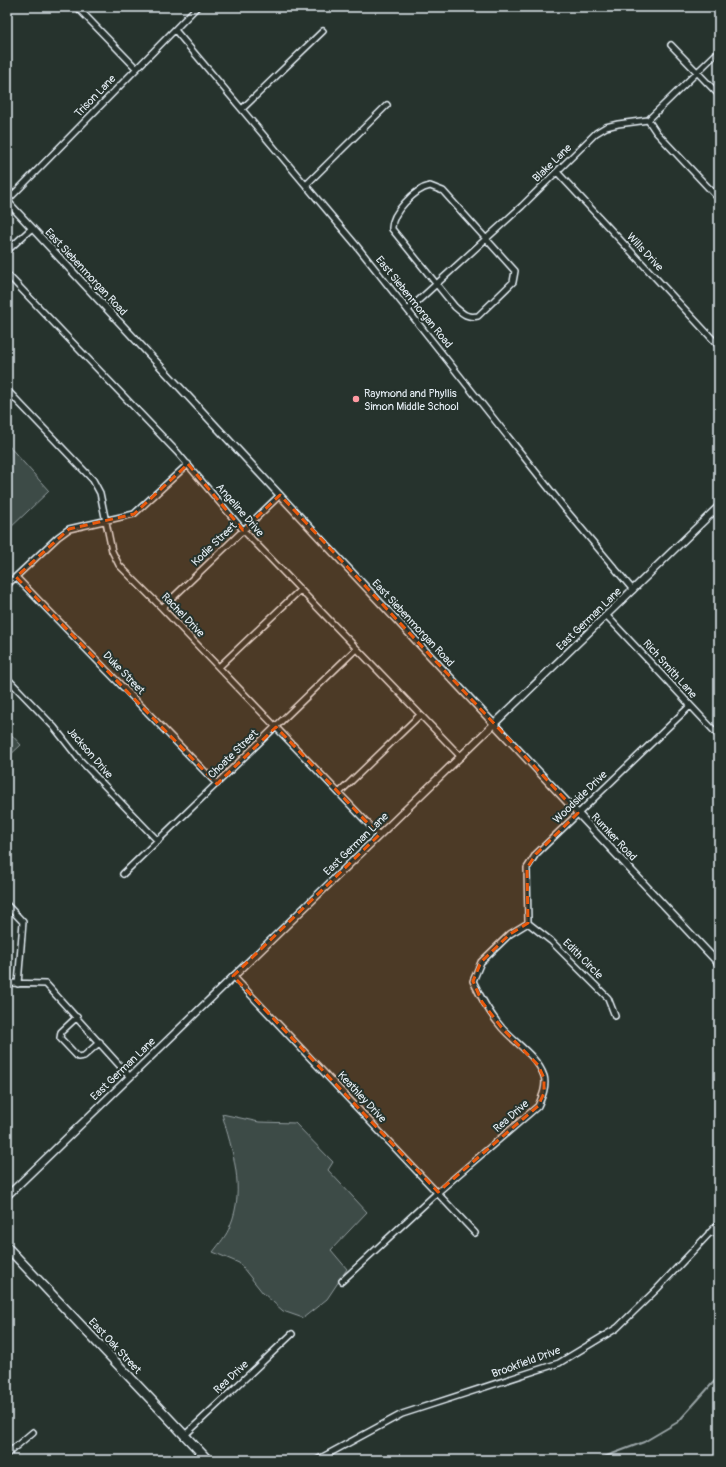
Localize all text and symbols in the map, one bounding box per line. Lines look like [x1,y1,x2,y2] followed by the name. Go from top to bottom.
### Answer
[72,72,119,120] street label: Trison Lane
[530,141,575,185] street label: Blake Lane
[42,226,130,318] street label: East Siebenmorgan Road
[624,230,666,274] street label: Wills Drive
[373,253,455,351] street label: East Siebenmorgan Road
[364,387,459,413] place label: Raymond and Phyllis Simon Middle School
[351,394,361,404] marker: Raymond and Phyllis Simon Middle School
[213,481,267,540] street label: Angeline Drive
[189,519,240,569] street label: Kodie Street
[369,577,457,669] street label: East Siebenmorgan Road
[554,584,625,653] street label: East German Lane
[159,590,208,640] street label: Rachel Drive
[640,637,700,701] street label: Rich Smith Lane
[100,649,148,698] street label: Duke Street
[64,725,116,782] street label: Jackson Drive
[205,726,261,781] street label: Choate Street
[550,768,610,826] street label: Woodside Drive
[321,809,392,878] street label: East German Lane
[589,810,639,864] street label: Rumker Road
[560,936,606,982] street label: Edith Circle
[88,1034,159,1103] street label: East German Lane
[335,1069,389,1126] street label: Keathley Drive
[491,1097,532,1135] street label: Rea Drive
[86,1315,145,1377] street label: East Oak Street
[490,1343,563,1380] street label: Brookfield Drive
[211,1357,251,1396] street label: Rea Drive

